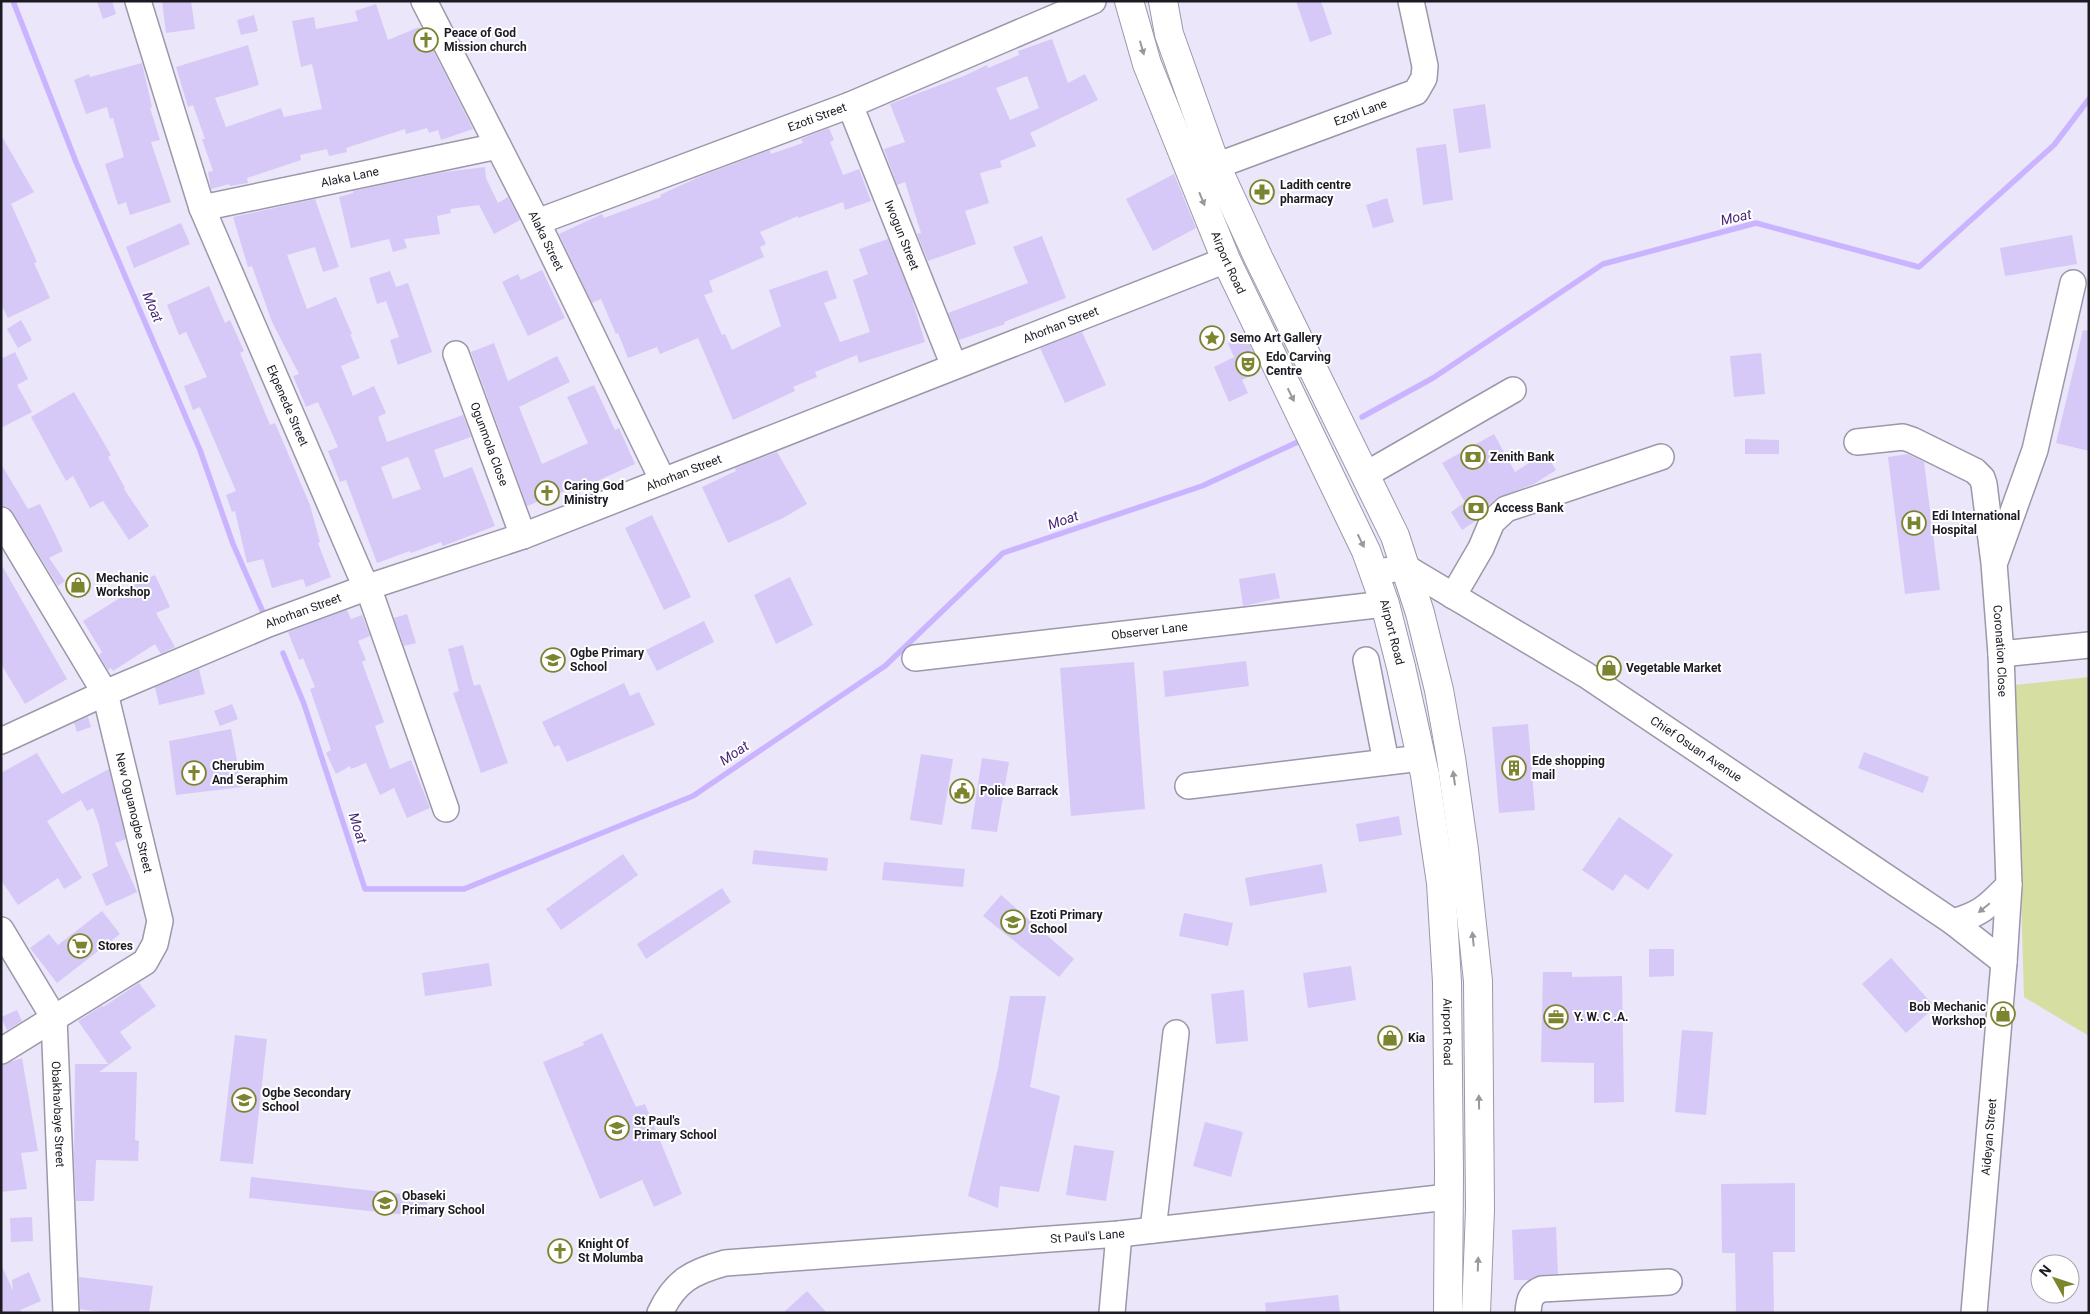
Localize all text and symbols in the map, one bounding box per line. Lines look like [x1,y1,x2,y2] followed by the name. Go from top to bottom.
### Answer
[444,26,527,54] place label: Peace of God Mission church
[413,27,439,53] church icon: Peace of God Mission church
[1139,41,1147,56] one-way arrow
[1332,96,1389,129] street label: Ezoti Lane
[786,100,848,135] street label: Ezoti Street
[320,164,380,190] street label: Alaka Lane
[1280,178,1351,206] place label: Ladith centre pharmacy
[1249,179,1275,205] pharmacy icon: Ladith centre pharmacy
[1198,192,1206,206] one-way arrow
[882,198,922,272] street label: Iwogun Street
[1719,206,1754,228] water label: Moat
[526,209,567,273] street label: Alaka Street
[1208,229,1248,296] street label: Airport Road
[139,289,167,325] water label: Moat
[1021,304,1100,346] street label: Ahorhan Street
[1199,325,1225,351] place icon: Semo Art Gallery
[1230,331,1323,345] place label: Semo Art Gallery
[1266,350,1331,378] place label: Edo Carving Centre
[1235,351,1261,377] theatre icon: Edo Carving Centre
[264,363,311,448] street label: Ekpenede Street
[1287,388,1295,402] one-way arrow
[467,400,511,488] street label: Ogunmola Close
[1460,444,1486,470] bank icon: Zenith Bank
[1490,450,1555,464] place label: Zenith Bank
[644,452,723,494] street label: Ahorhan Street
[564,479,624,507] place label: Caring God Ministry
[534,480,560,506] church icon: Caring God Ministry
[1463,495,1489,521] bank icon: Access Bank
[1494,501,1564,515] place label: Access Bank
[1046,507,1081,533] water label: Moat
[1932,509,2020,537] place label: Edi International Hospital
[1901,510,1927,536] hospital icon: Edi International Hospital
[1357,534,1365,548] one-way arrow
[96,571,151,599] place label: Mechanic Workshop
[65,572,91,598] shop icon: Mechanic Workshop
[263,591,343,631] street label: Ahorhan Street
[1377,597,1407,666] street label: Airport Road
[1990,604,2009,697] street label: Coronation Close
[1110,620,1188,642] street label: Observer Lane
[570,646,645,674] place label: Ogbe Primary School
[540,647,566,673] school or university icon: Ogbe Primary School
[1596,655,1622,681] shop icon: Vegetable Market
[1626,661,1721,675] place label: Vegetable Market
[1648,713,1745,785] street label: Chief Osuan Avenue
[716,737,752,768] water label: Moat
[113,751,155,874] street label: New Oguanogbe Street
[1532,754,1605,782] place label: Ede shopping mail
[1501,755,1527,781] building icon: Ede shopping mail
[212,759,288,787] place label: Cherubim And Seraphim
[181,760,207,786] church icon: Cherubim And Seraphim
[1450,770,1458,786] one-way arrow
[949,778,975,804] public building icon: Police Barrack
[980,784,1059,798] place label: Police Barrack
[346,811,371,846] water label: Moat
[1978,903,1991,914] one-way arrow
[1030,908,1103,936] place label: Ezoti Primary School
[1000,909,1026,935] school or university icon: Ezoti Primary School
[1469,931,1477,947] one-way arrow
[67,933,93,959] supermarket icon: Stores
[98,939,133,953] place label: Stores
[1440,998,1455,1066] street label: Airport Road
[1909,1000,1986,1028] place label: Bob Mechanic Workshop
[1990,1001,2016,1027] shop icon: Bob Mechanic Workshop
[1543,1004,1569,1030] office icon: Y. W. C .A.
[1574,1010,1629,1024] place label: Y. W. C .A.
[1377,1025,1403,1051] shop icon: Kia
[1408,1031,1426,1045] place label: Kia
[49,1061,67,1168] street label: Obakhavbaye Street
[262,1086,352,1114] place label: Ogbe Secondary School
[231,1087,257,1113] school or university icon: Ogbe Secondary School
[1475,1093,1483,1109] one-way arrow
[1979,1098,1999,1176] street label: Aideyan Street
[634,1114,717,1142] place label: St Paul's Primary School
[604,1115,630,1141] school or university icon: St Paul's Primary School
[402,1189,485,1217] place label: Obaseki Primary School
[372,1190,398,1216] school or university icon: Obaseki Primary School
[1050,1226,1125,1246] street label: St Paul's Lane
[578,1237,644,1265] place label: Knight Of St Molumba
[547,1238,573,1264] church icon: Knight Of St Molumba
[2030,1254,2080,1304] north arrow
[1474,1256,1482,1272] one-way arrow
[2036,1262,2054,1280] text: N

